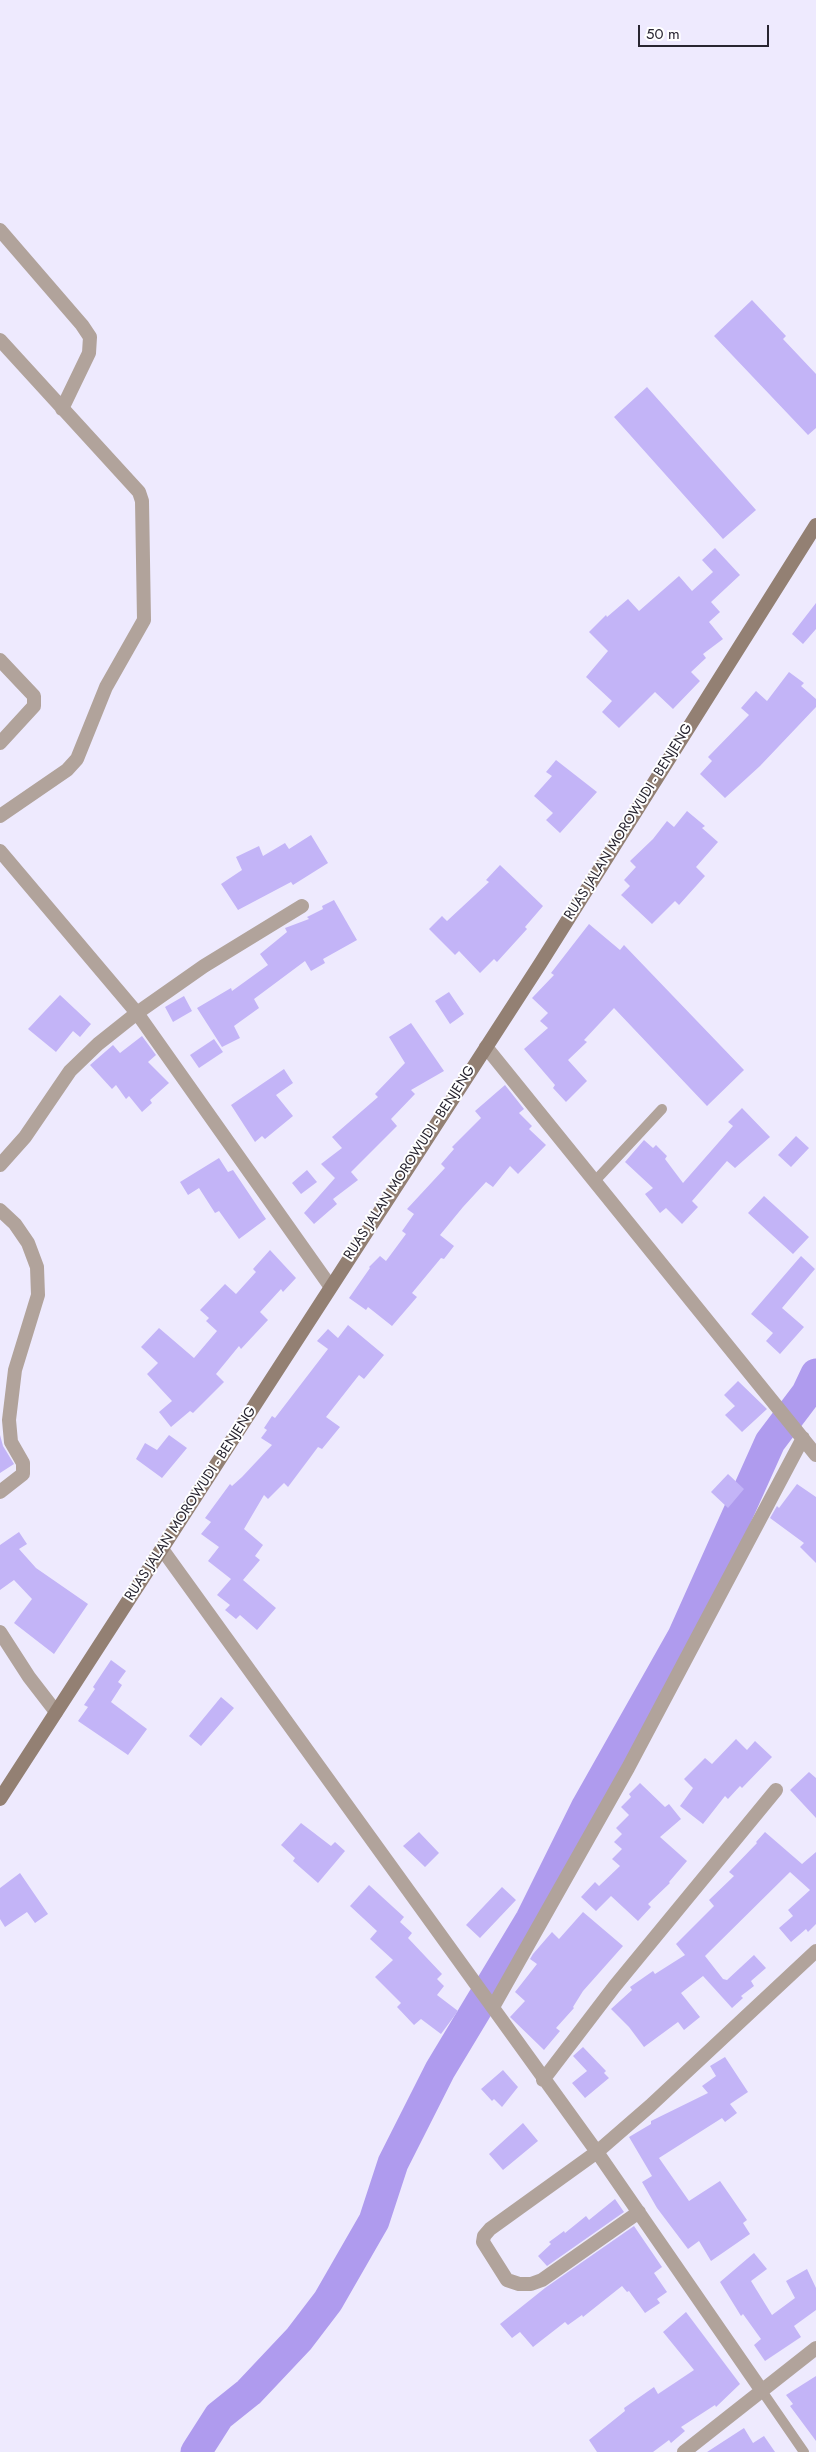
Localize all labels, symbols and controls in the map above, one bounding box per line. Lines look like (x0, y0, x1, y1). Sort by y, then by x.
scale bar (641, 15, 772, 47)
text: 50 m (646, 23, 680, 45)
street label: RUAS JALAN MOROWUDI - BENJENG (561, 721, 697, 923)
street label: RUAS JALAN MOROWUDI - BENJENG (341, 1063, 479, 1263)
street label: RUAS JALAN MOROWUDI - BENJENG (122, 1404, 260, 1604)

